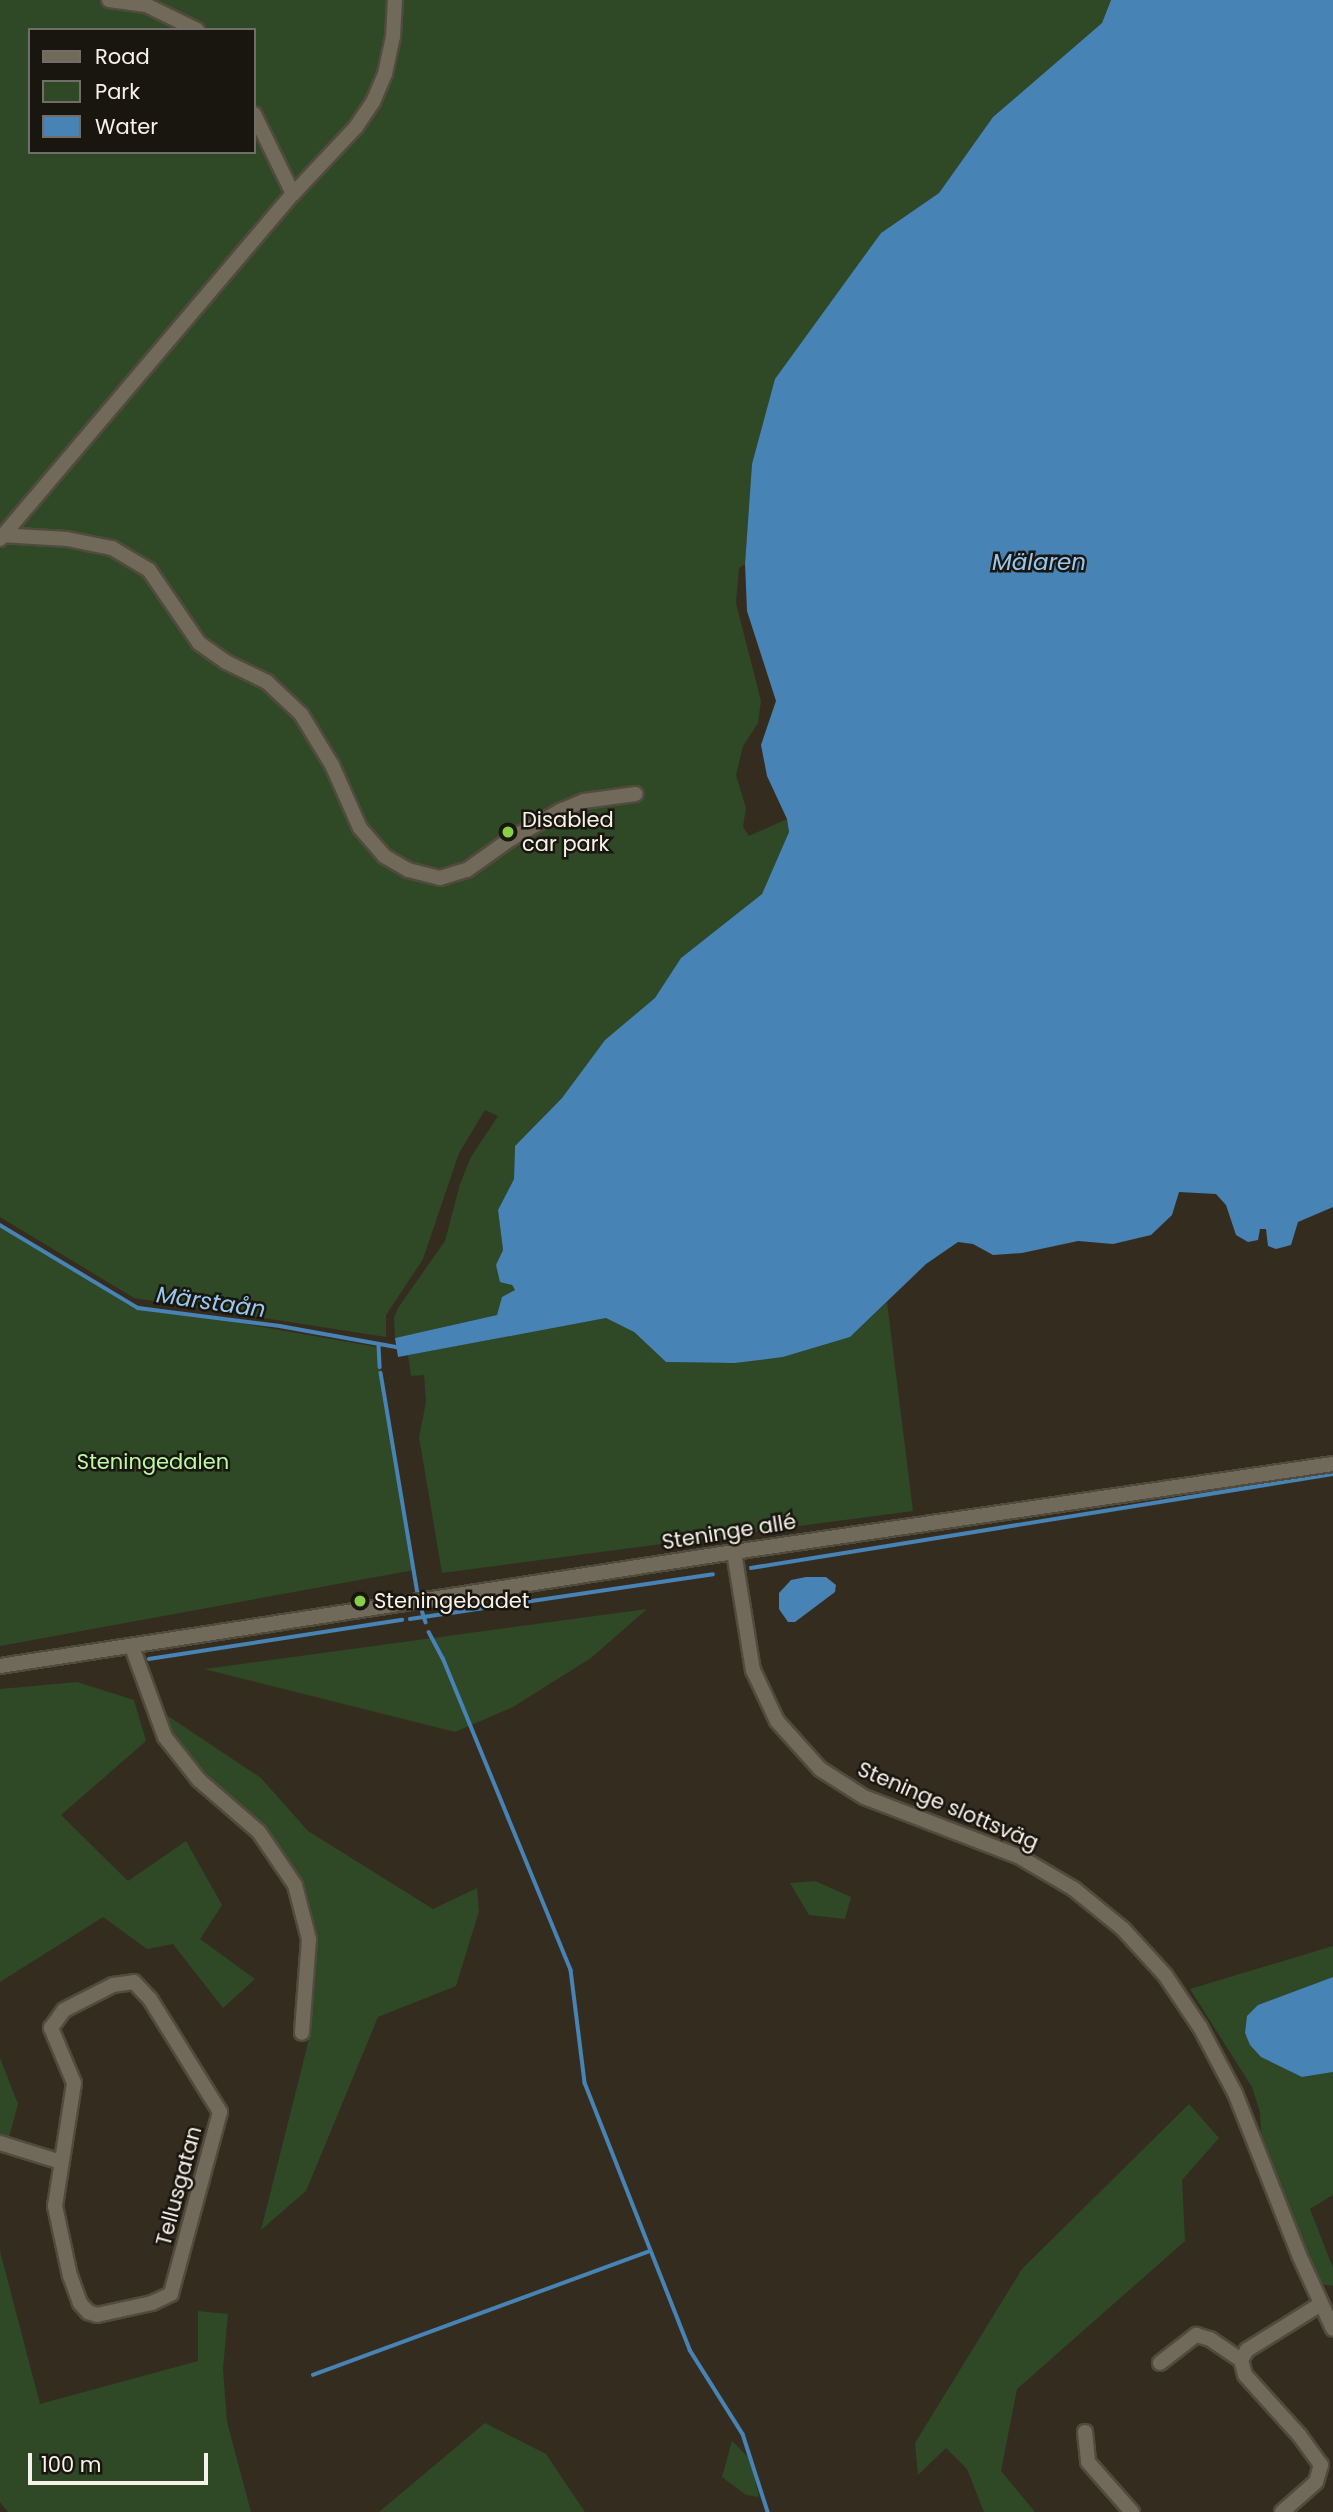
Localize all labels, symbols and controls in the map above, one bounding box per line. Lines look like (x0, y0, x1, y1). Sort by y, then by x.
legend (28, 28, 256, 154)
text: Road (95, 42, 150, 71)
text: Park (95, 77, 140, 106)
text: Water (95, 112, 158, 141)
water label: Mälaren (992, 548, 1086, 576)
place label: Disabled car park (522, 807, 614, 857)
marker: Disabled car park (500, 824, 516, 840)
water label: Märstaån (155, 1281, 267, 1323)
park label: Steningedalen (77, 1449, 229, 1475)
street label: Steninge allé (660, 1509, 798, 1555)
place label: Steningebadet (374, 1588, 530, 1614)
marker: Steningebadet (352, 1593, 368, 1609)
street label: Steninge slottsväg (854, 1757, 1042, 1855)
street label: Tellusgatan (151, 2123, 207, 2249)
scale bar (32, 2438, 212, 2482)
text: 100 m (41, 2450, 101, 2479)

